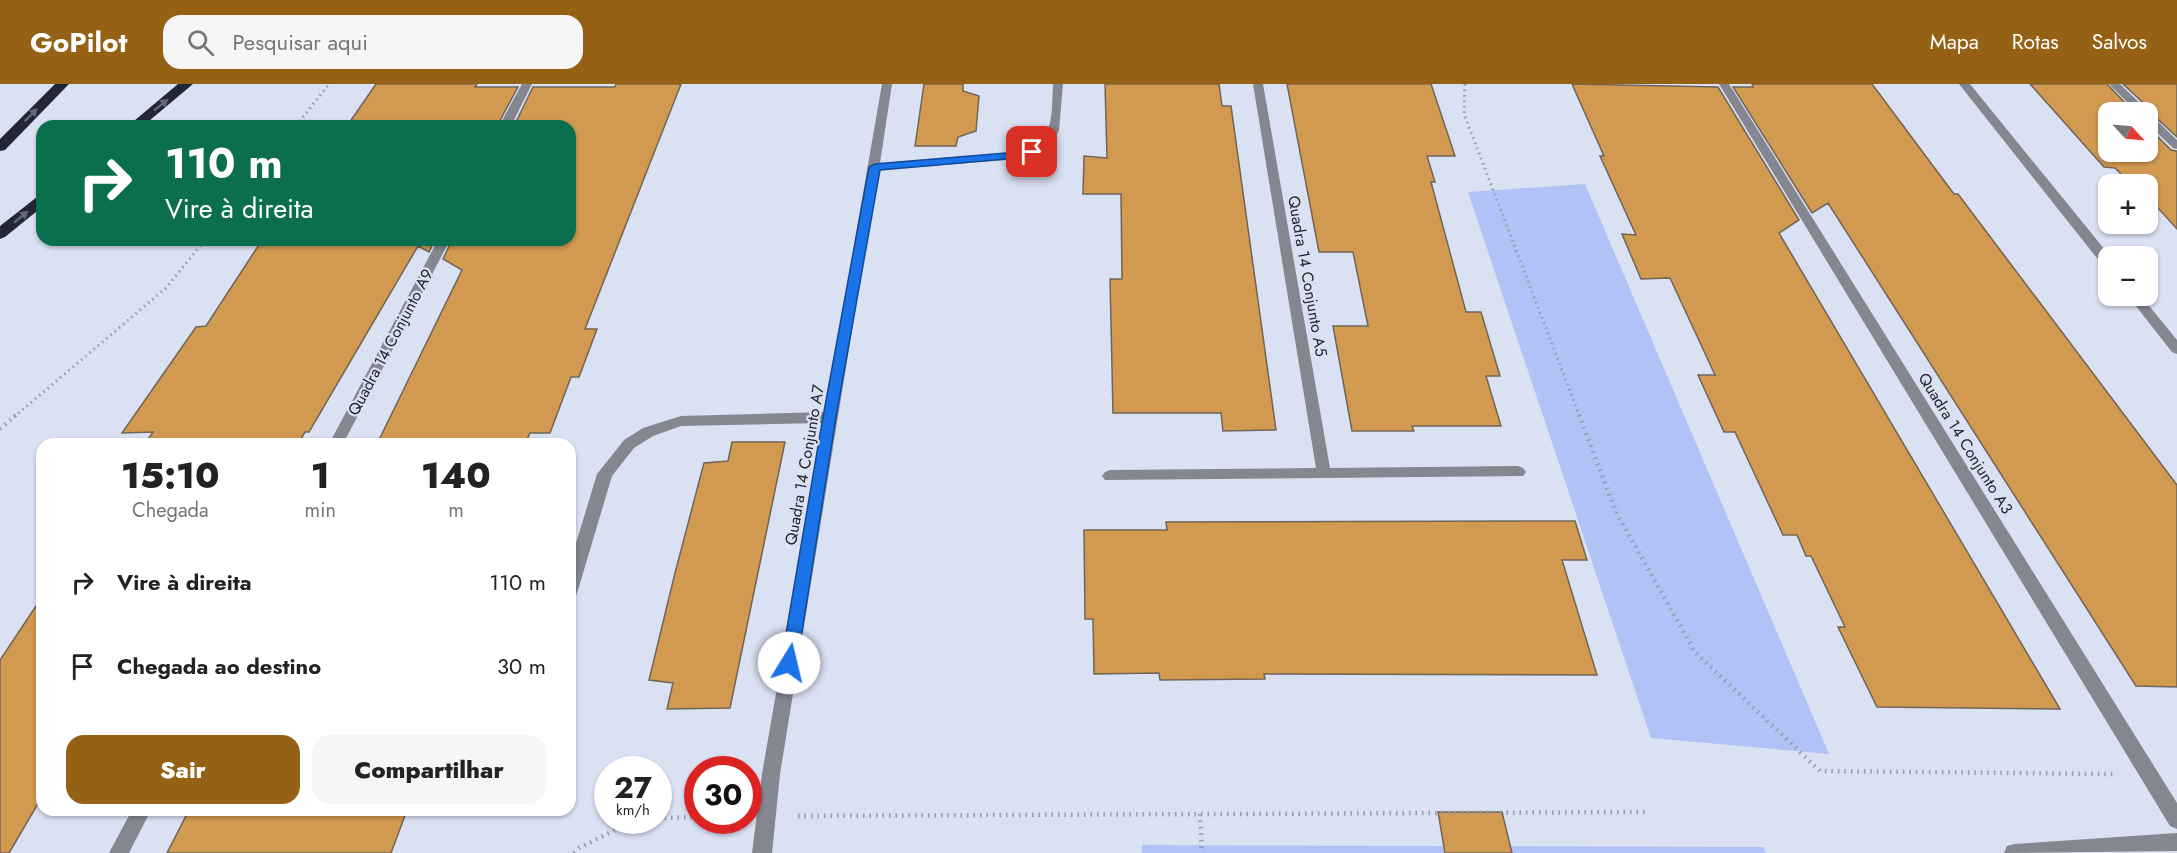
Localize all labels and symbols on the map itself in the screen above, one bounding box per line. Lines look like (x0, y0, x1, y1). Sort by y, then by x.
one-way arrow (153, 100, 168, 112)
north arrow (2098, 102, 2158, 162)
one-way arrow (24, 108, 38, 123)
pin (1006, 126, 1057, 177)
street label: Quadra 14 Conjunto A5 (1282, 194, 1333, 358)
one-way arrow (13, 210, 29, 223)
street label: Quadra 14 Conjunto A9 (342, 265, 439, 420)
street label: Quadra 14 Conjunto A3 (1913, 368, 2019, 519)
street label: Quadra 14 Conjunto A7 (779, 383, 830, 547)
position arrow (757, 631, 821, 695)
speed limit sign: 30 (684, 756, 762, 834)

